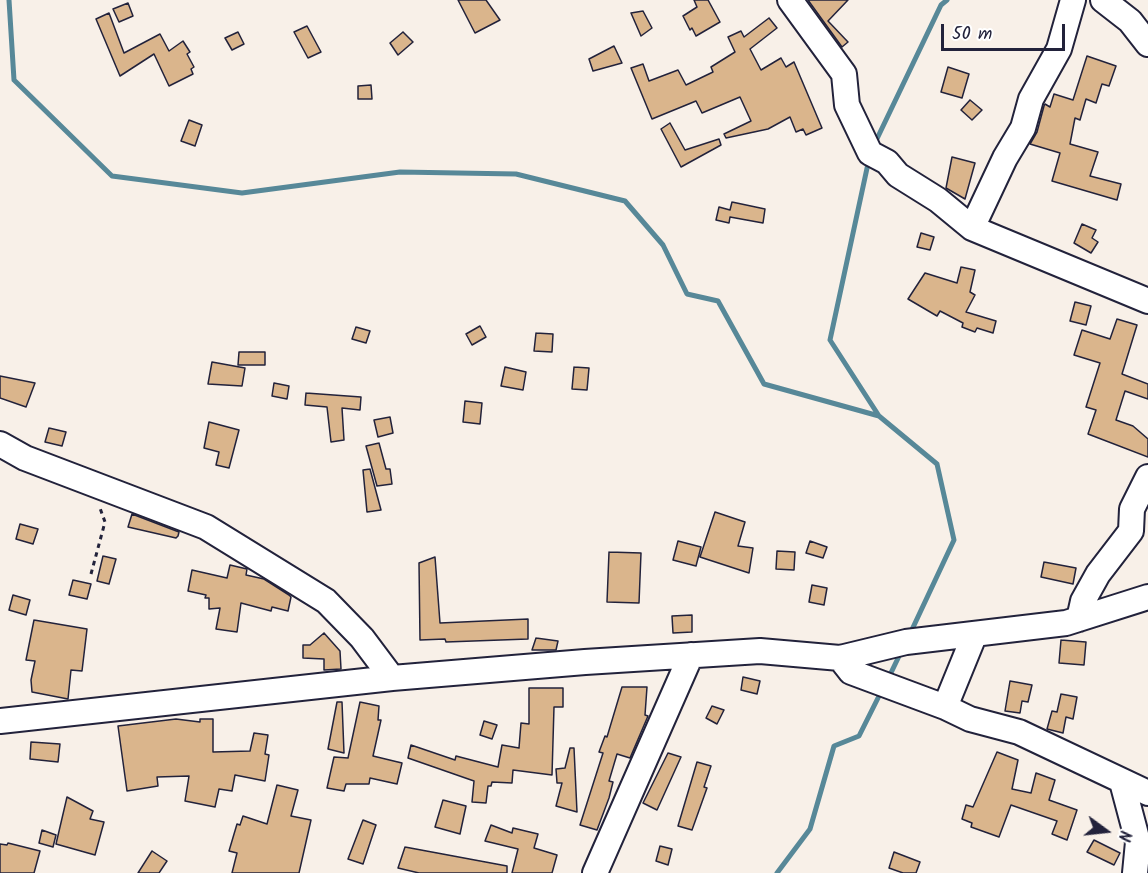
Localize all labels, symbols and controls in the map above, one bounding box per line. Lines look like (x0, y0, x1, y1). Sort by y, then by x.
scale bar (944, 12, 1068, 50)
text: 50 m (952, 20, 992, 49)
north arrow (1076, 801, 1136, 861)
text: N (1110, 828, 1137, 844)

